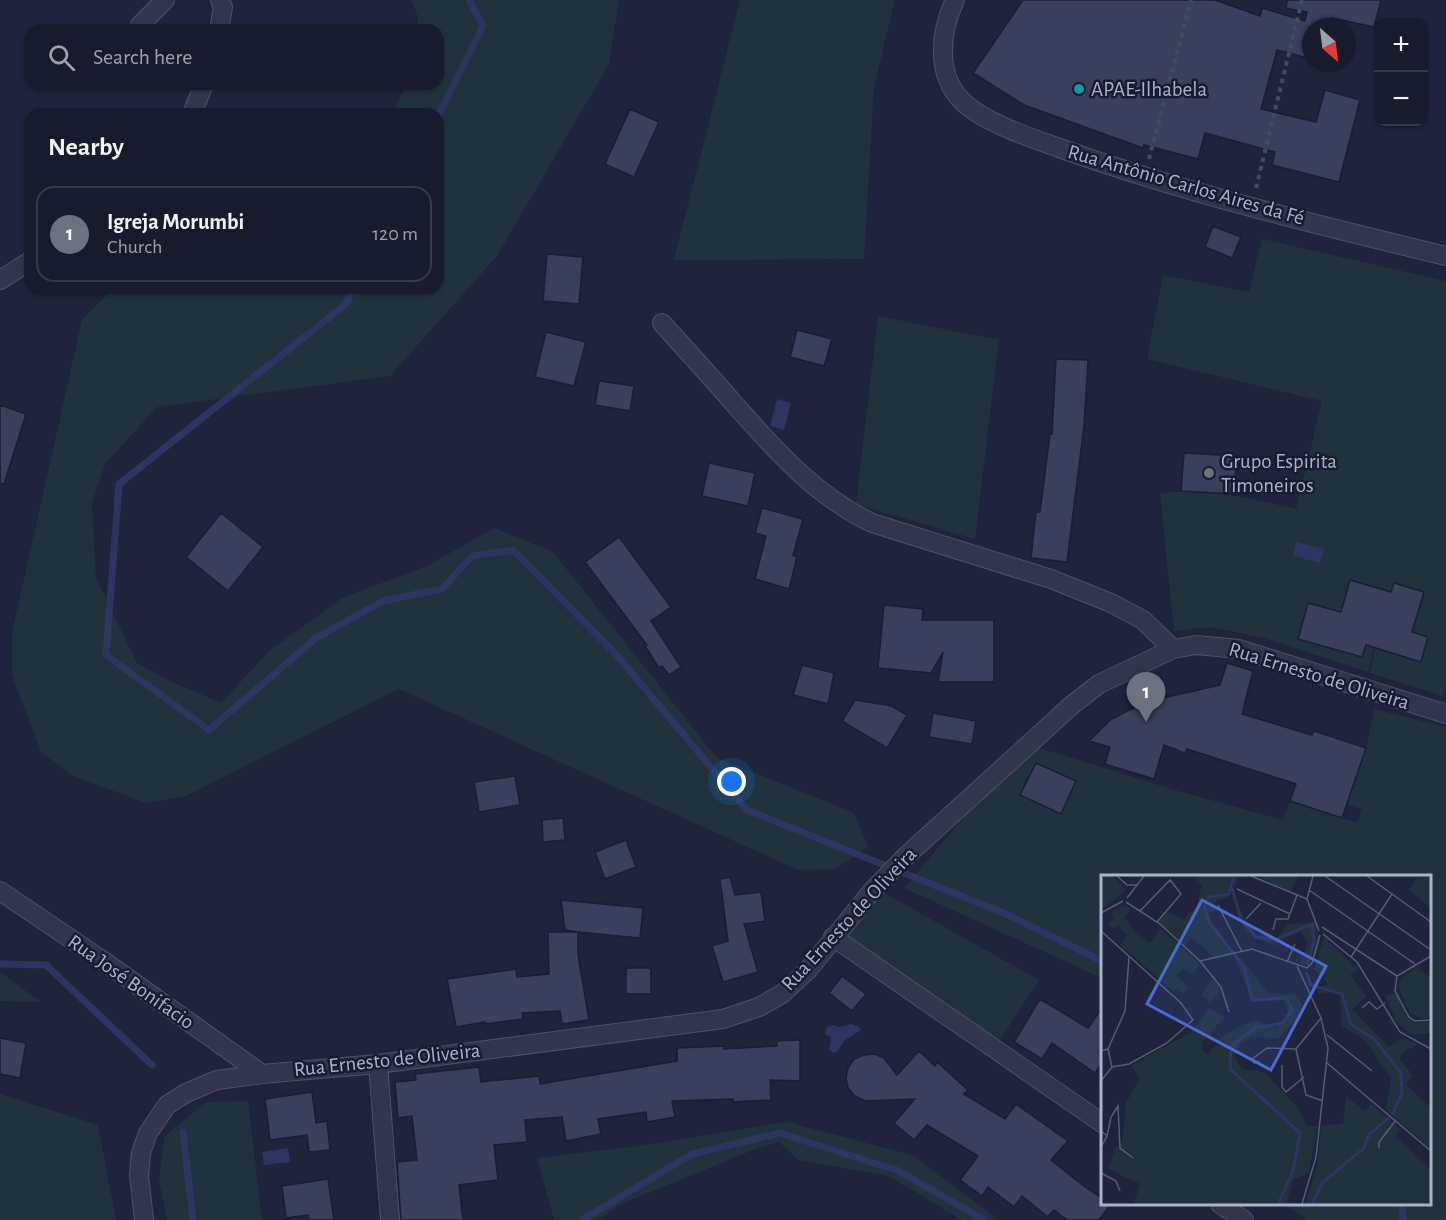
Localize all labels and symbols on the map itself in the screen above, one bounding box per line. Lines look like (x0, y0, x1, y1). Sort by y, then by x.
north arrow (1302, 18, 1356, 72)
place label: APAE-Ilhabela (1091, 79, 1207, 100)
marker: APAE-Ilhabela (1072, 82, 1086, 96)
street label: Rua Antônio Carlos Aires da Fé (1065, 141, 1307, 229)
place label: Grupo Espirita Timoneiros (1221, 451, 1337, 496)
marker: Grupo Espirita Timoneiros (1202, 466, 1216, 480)
street label: Rua Ernesto de Oliveira (1226, 639, 1412, 714)
pin: 1 (1126, 672, 1166, 722)
your location (717, 767, 746, 796)
street label: Rua Ernesto de Oliveira (777, 843, 921, 995)
inset map (1101, 875, 1431, 1205)
street label: Rua José Bonifacio (64, 931, 198, 1033)
street label: Rua Ernesto de Oliveira (293, 1040, 482, 1080)

